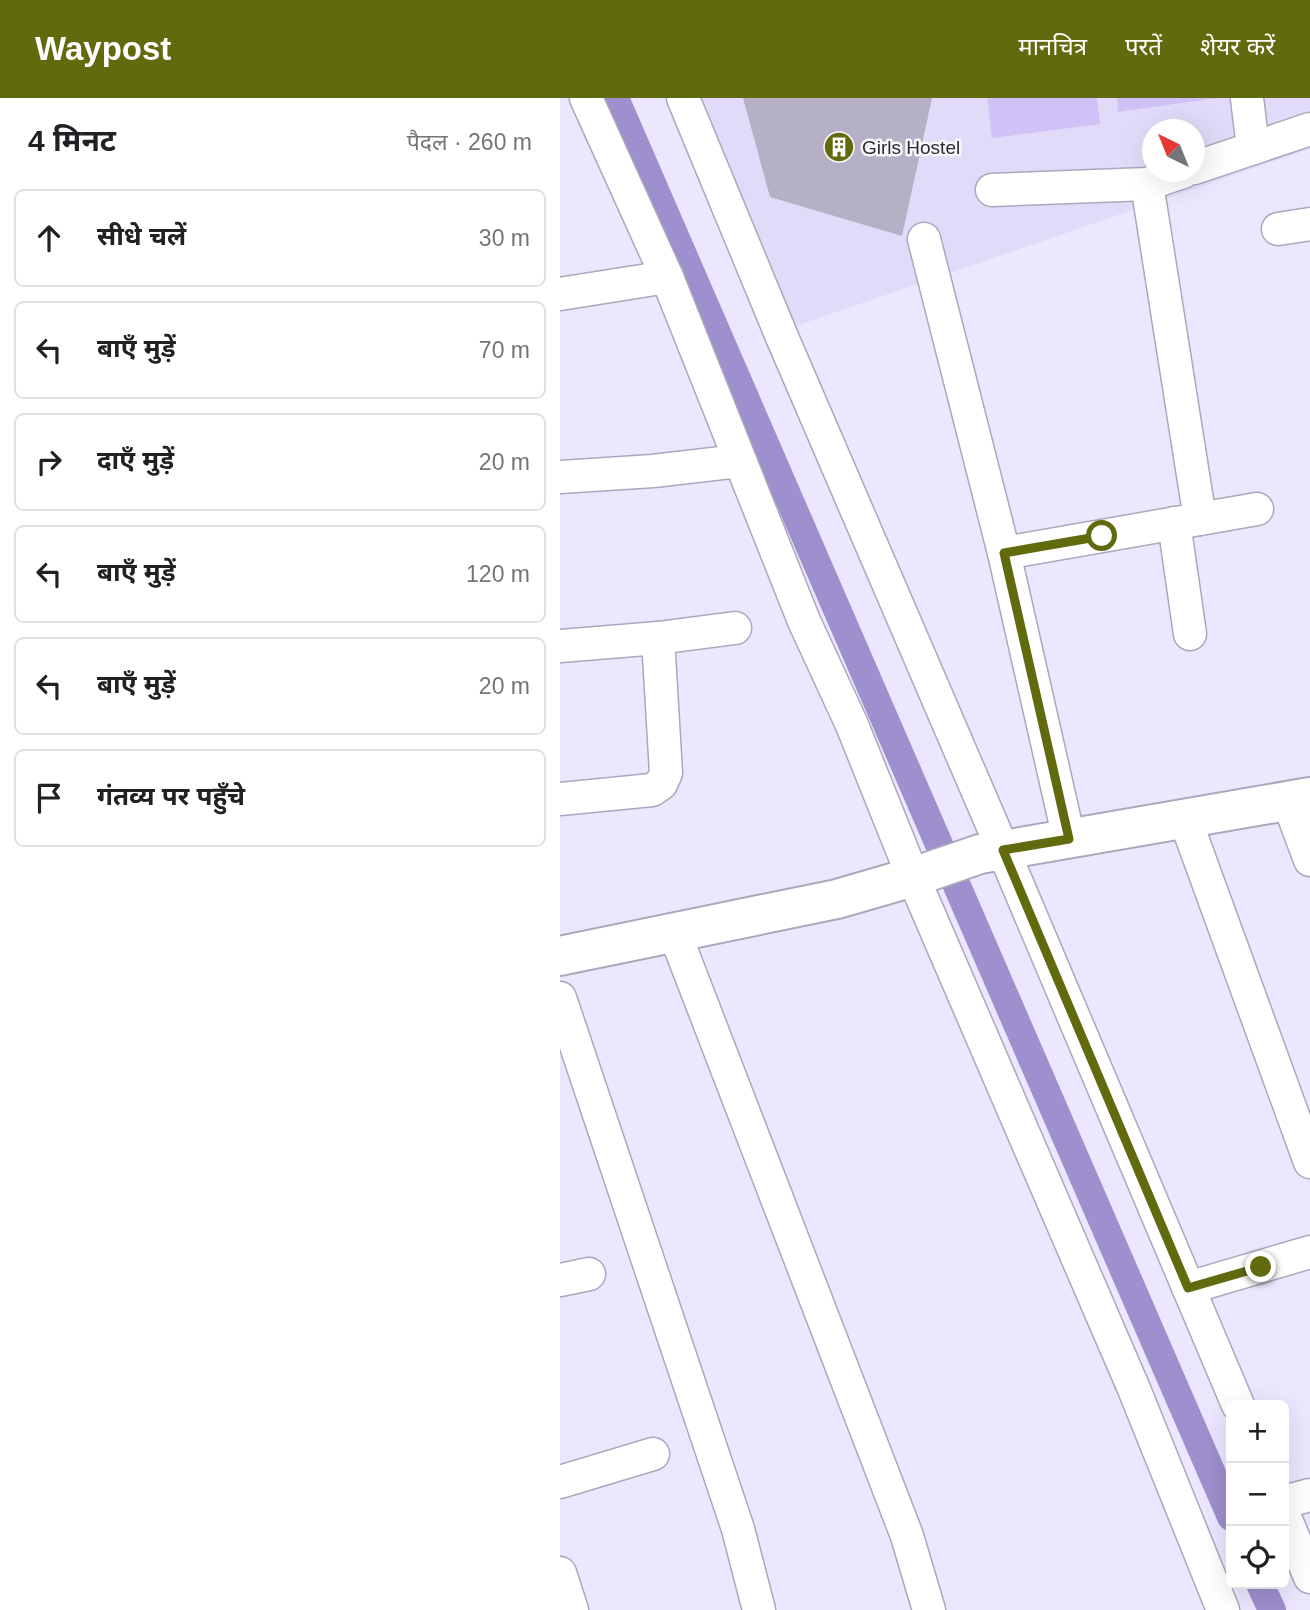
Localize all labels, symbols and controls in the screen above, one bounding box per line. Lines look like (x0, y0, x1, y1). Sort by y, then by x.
text: Waypost (35, 30, 171, 67)
text: मानचित्र (1018, 33, 1087, 60)
text: परतें (1125, 33, 1162, 60)
text: शेयर करें (1200, 33, 1275, 60)
north arrow (1142, 119, 1205, 182)
text: 4 मिनट (28, 124, 116, 157)
text: पैदल · 260 m (407, 129, 532, 155)
building icon: Girls Hostel (822, 130, 856, 164)
place label: Girls Hostel (862, 137, 960, 158)
icon: ahead (30, 219, 68, 257)
text: सीधे चलें (97, 221, 186, 251)
text: 30 m (479, 225, 530, 251)
icon: left (30, 331, 68, 369)
text: बाएँ मुड़ें (97, 333, 176, 363)
text: 70 m (479, 337, 530, 363)
icon: right (30, 443, 68, 481)
text: दाएँ मुड़ें (97, 445, 174, 475)
text: 20 m (479, 449, 530, 475)
route start (1086, 520, 1117, 551)
icon: left (30, 555, 68, 593)
text: बाएँ मुड़ें (97, 557, 176, 587)
text: 120 m (466, 561, 530, 587)
icon: left (30, 667, 68, 705)
text: बाएँ मुड़ें (97, 669, 176, 699)
text: 20 m (479, 673, 530, 699)
icon: arrive (30, 779, 68, 817)
text: गंतव्य पर पहुँचे (97, 781, 245, 811)
route end (1245, 1251, 1276, 1282)
map controls (1226, 1400, 1289, 1589)
button: + (1226, 1400, 1289, 1463)
button: − (1226, 1463, 1289, 1526)
button: locate (1226, 1526, 1289, 1589)

